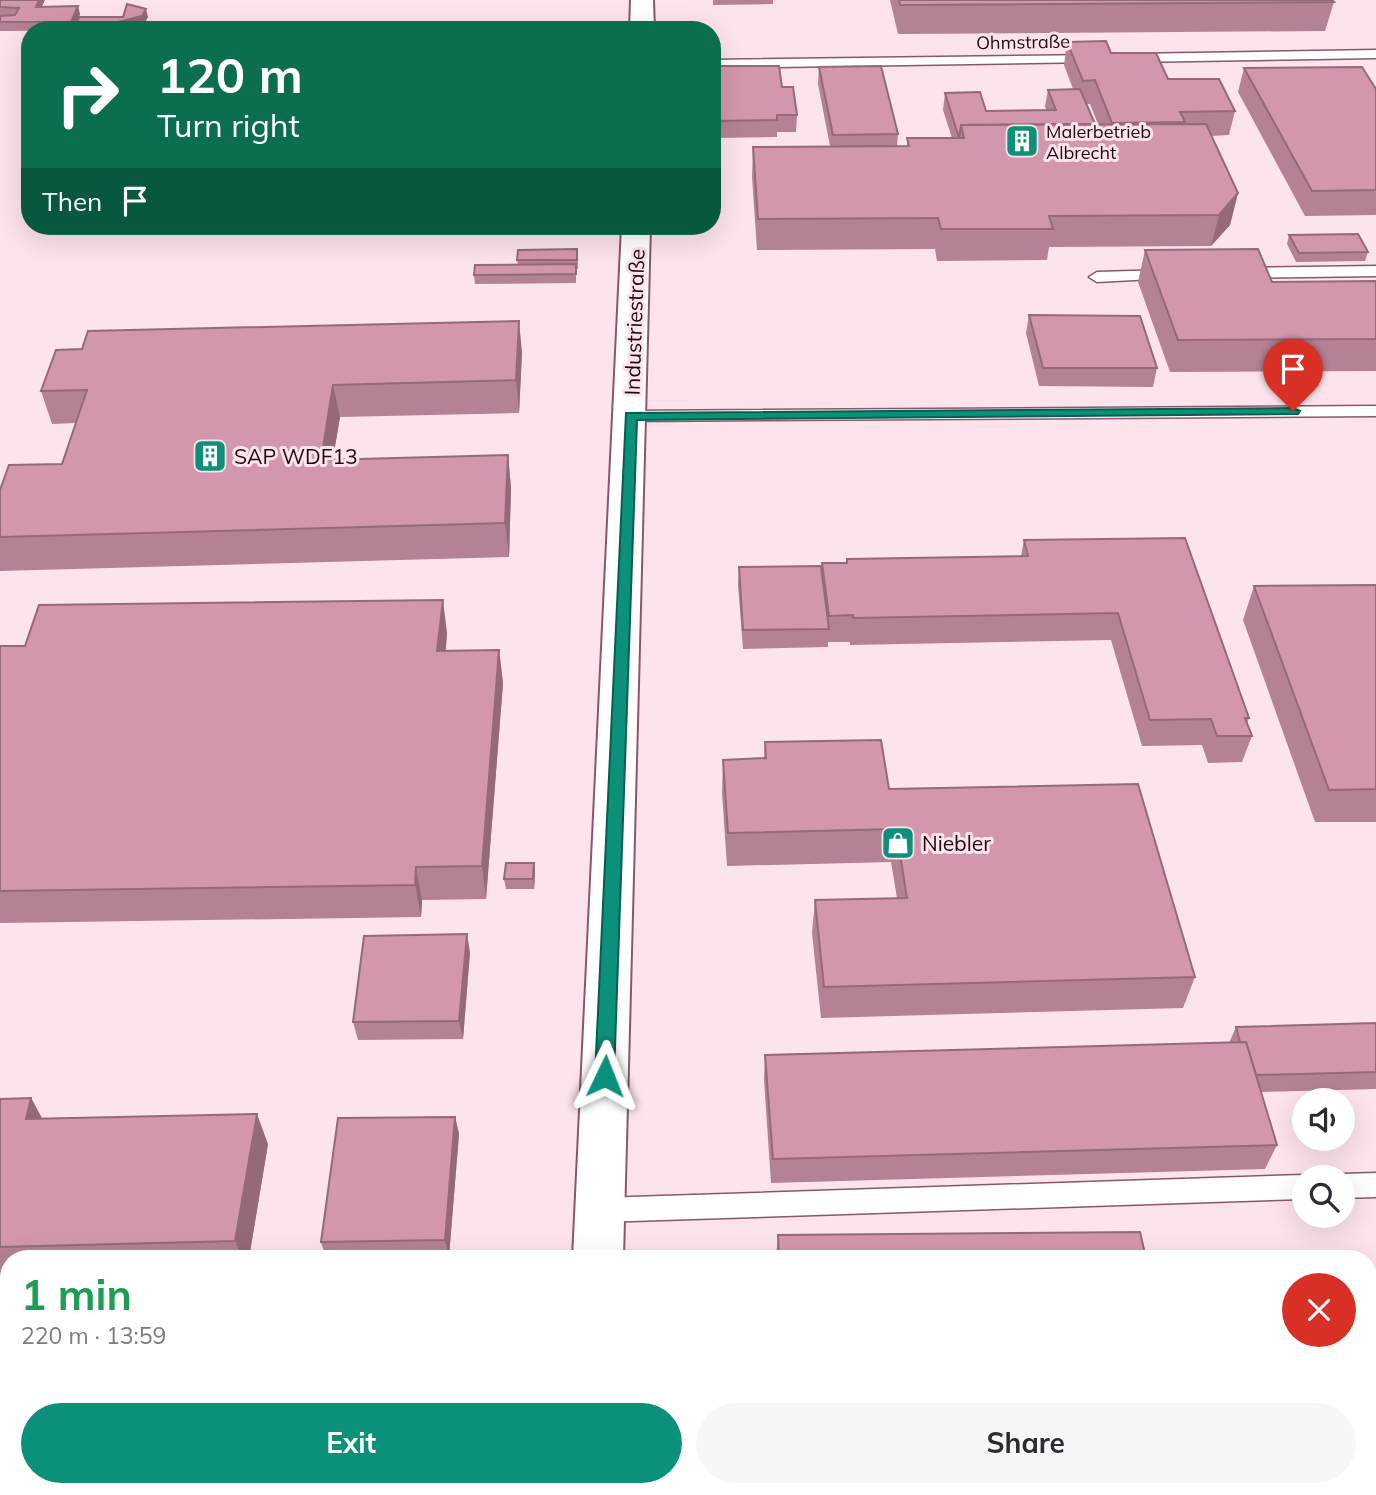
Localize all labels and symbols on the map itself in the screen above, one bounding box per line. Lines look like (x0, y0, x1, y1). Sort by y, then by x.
street label: Ohmstraße (976, 30, 1070, 54)
place label: Malerbetrieb Albrecht (1046, 120, 1151, 164)
building icon: Malerbetrieb Albrecht (1003, 122, 1041, 160)
street label: Industriestraße (618, 248, 650, 396)
pin (1263, 339, 1323, 411)
building icon: SAP WDF13 (191, 437, 229, 475)
place label: SAP WDF13 (234, 443, 358, 469)
shop icon: Niebler (879, 824, 917, 862)
place label: Niebler (922, 830, 991, 856)
position arrow (568, 1039, 642, 1113)

